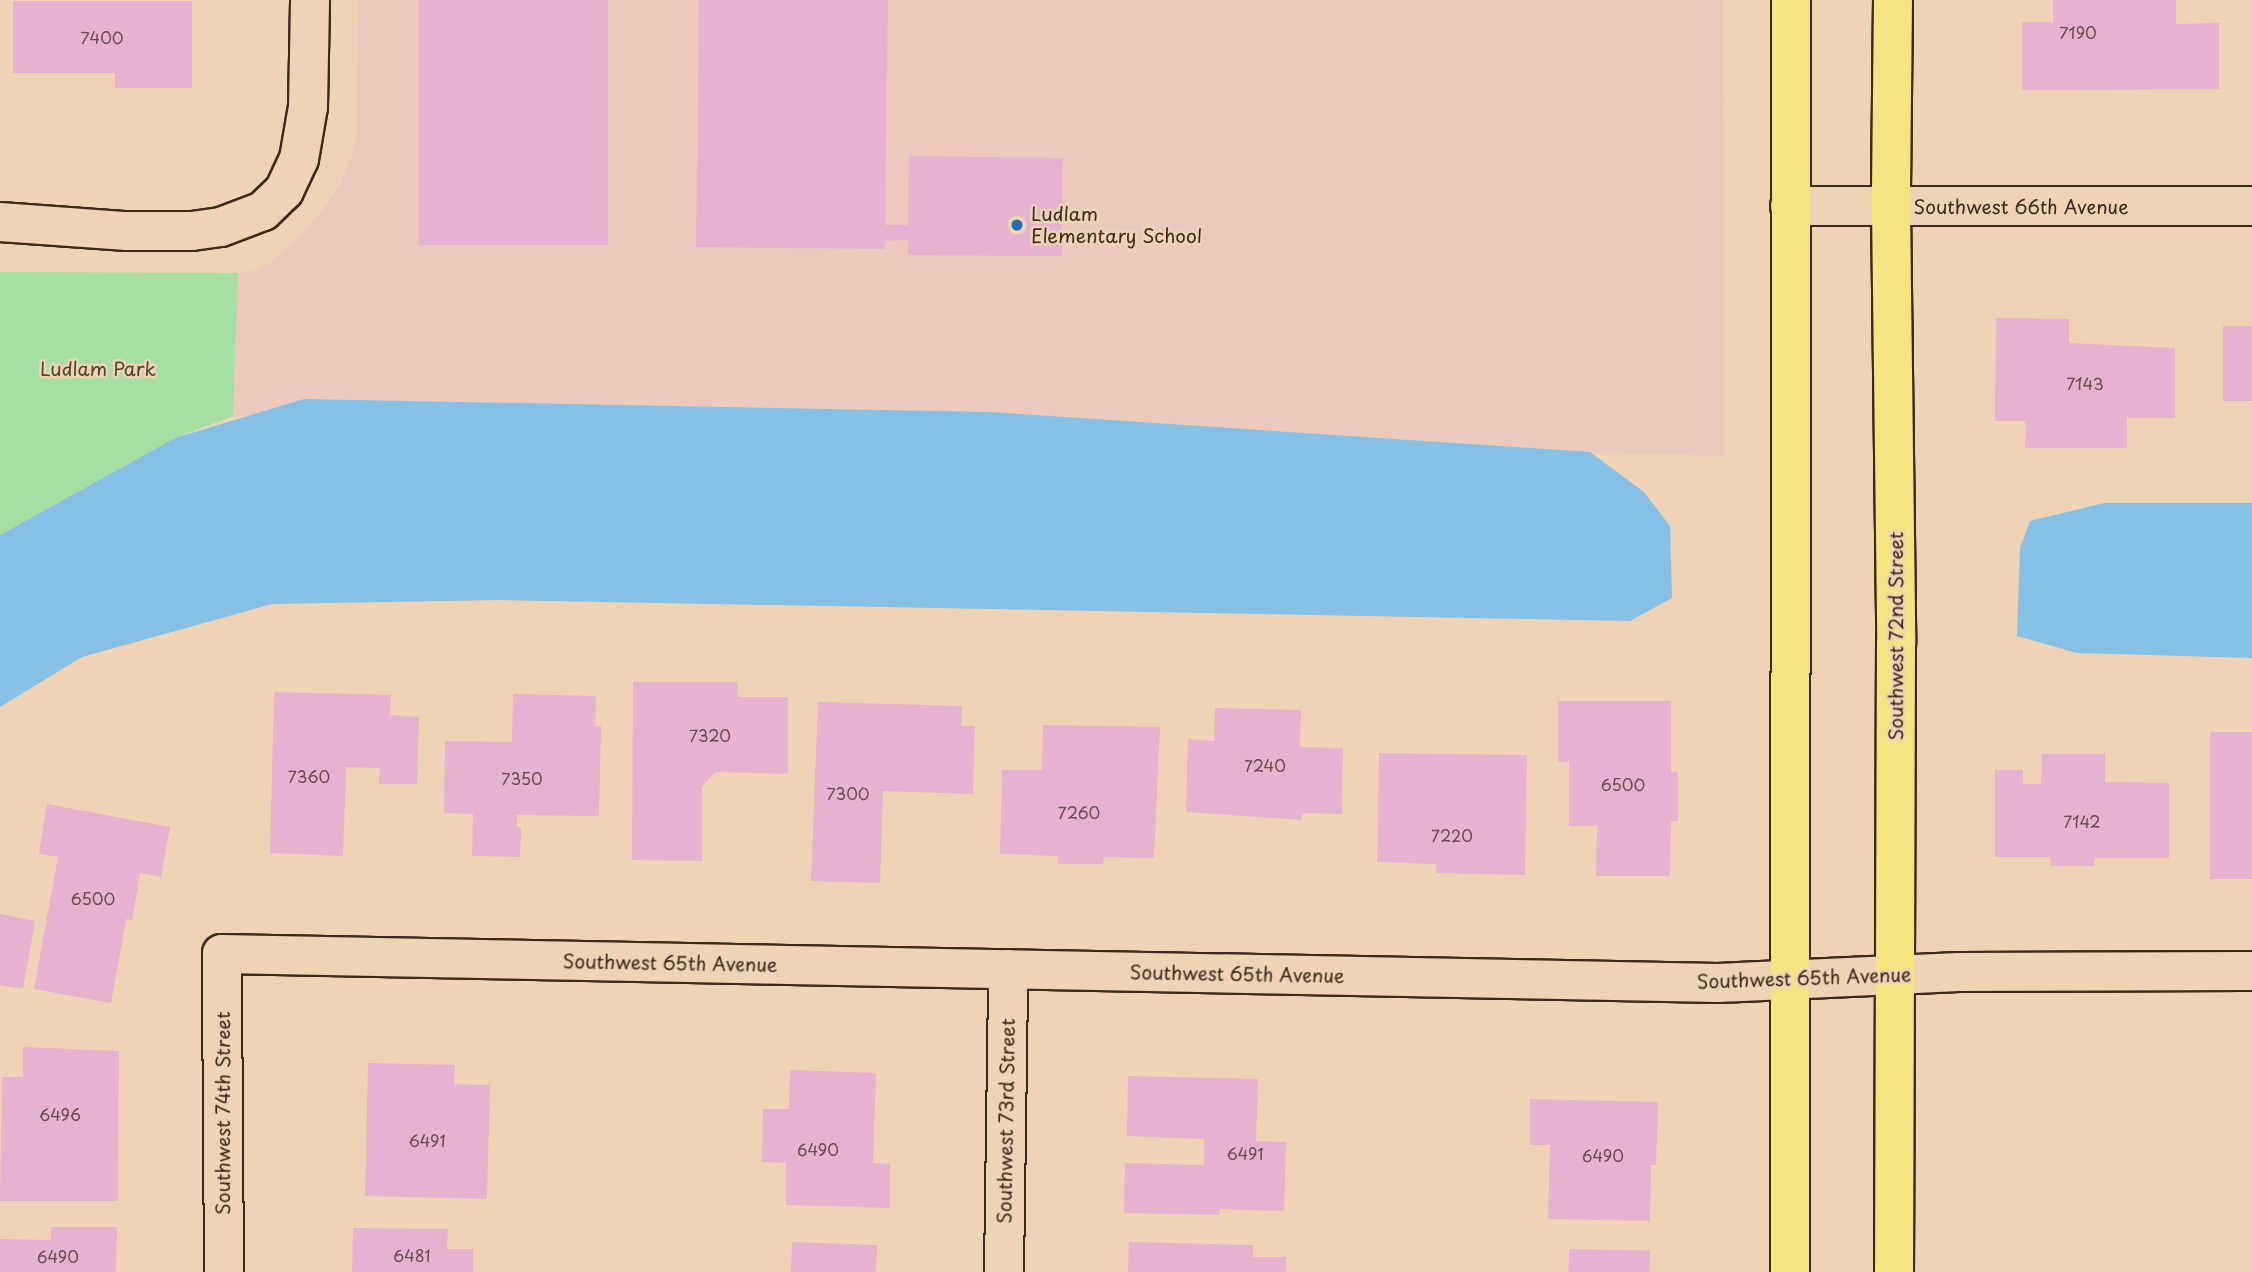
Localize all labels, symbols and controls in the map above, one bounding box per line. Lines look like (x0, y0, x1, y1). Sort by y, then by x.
house number: 7190 (2059, 22, 2097, 42)
house number: 7400 (80, 27, 124, 47)
street label: Southwest 66th Avenue (1912, 196, 2130, 218)
place label: Ludlam Elementary School (1031, 203, 1202, 247)
marker: Ludlam Elementary School (1009, 217, 1025, 233)
park label: Ludlam Park (40, 358, 156, 380)
house number: 7143 (2066, 373, 2104, 393)
street label: Southwest 72nd Street (1885, 531, 1907, 741)
house number: 7320 (689, 725, 731, 745)
house number: 7240 (1244, 755, 1286, 775)
house number: 7360 (288, 766, 330, 786)
house number: 7350 (501, 768, 543, 788)
house number: 6500 (1601, 774, 1645, 794)
house number: 7300 (826, 783, 870, 803)
house number: 7260 (1058, 802, 1100, 822)
house number: 7142 (2063, 811, 2101, 831)
house number: 7220 (1431, 825, 1473, 845)
house number: 6500 (71, 888, 115, 908)
street label: Southwest 65th Avenue (562, 950, 778, 976)
street label: Southwest 65th Avenue (1129, 961, 1345, 987)
street label: Southwest 65th Avenue (1696, 963, 1912, 993)
street label: Southwest 74th Street (212, 1010, 234, 1216)
street label: Southwest 73rd Street (993, 1018, 1019, 1224)
house number: 6496 (39, 1104, 81, 1124)
house number: 6491 (409, 1130, 445, 1150)
house number: 6490 (797, 1139, 839, 1159)
house number: 6491 (1227, 1143, 1263, 1163)
house number: 6490 (1582, 1145, 1624, 1165)
house number: 6481 (393, 1245, 431, 1265)
house number: 6490 (37, 1246, 79, 1266)

